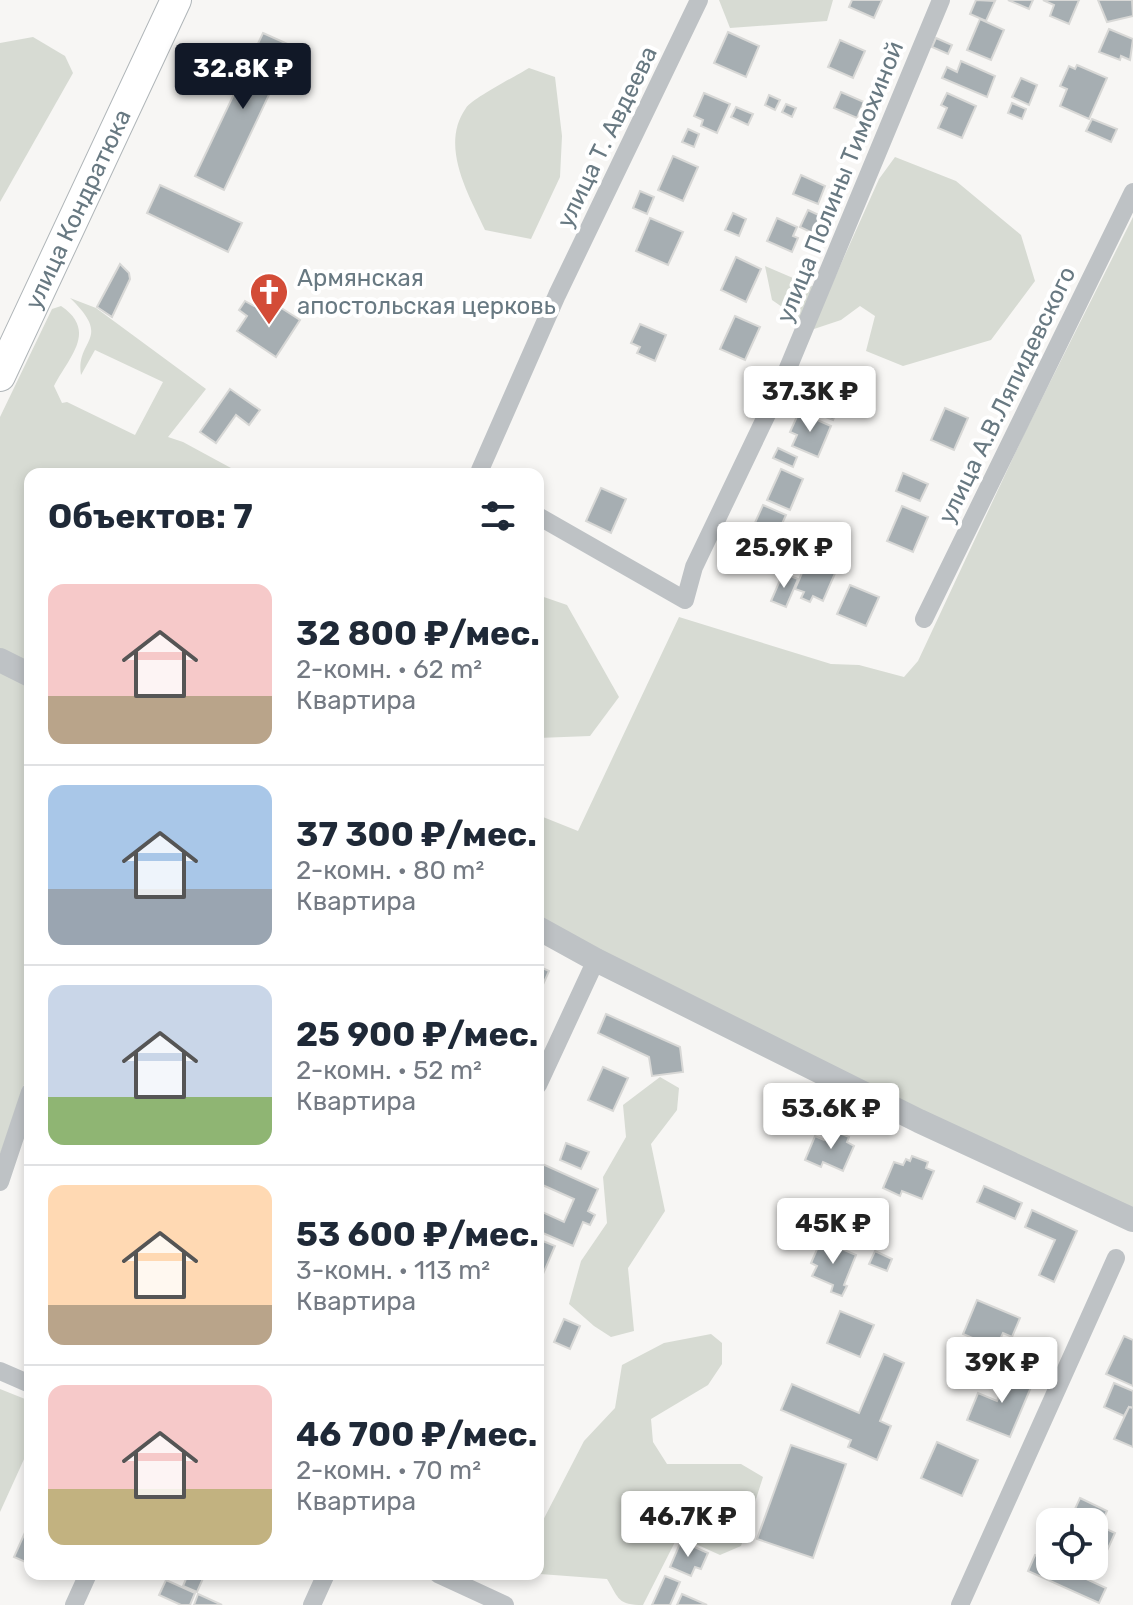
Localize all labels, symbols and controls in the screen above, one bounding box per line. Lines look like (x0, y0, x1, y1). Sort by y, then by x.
street label: улица Полины Тимохиной (771, 37, 909, 327)
street label: улица Т. Авдеева (551, 42, 663, 232)
pin: 32.8K ₽ (169, 43, 317, 111)
text: 32.8K ₽ (193, 53, 293, 84)
street label: улица Кондратюка (19, 105, 137, 314)
street label: улица А.В.Ляпидевского (933, 262, 1081, 528)
place label: Армянская апостольская церковь (297, 264, 556, 320)
church icon: Армянская апостольская церковь (248, 271, 290, 326)
pin: 37.3K ₽ (736, 366, 884, 434)
text: 37.3K ₽ (762, 376, 858, 407)
icon: filters (476, 494, 520, 538)
text: Объектов: 7 (48, 496, 253, 537)
pin: 25.9K ₽ (710, 522, 858, 590)
text: 25.9K ₽ (735, 532, 833, 563)
text: 32 800 ₽/мес. (296, 613, 540, 654)
icon: home (112, 616, 208, 712)
text: 2-комн. · 62 m² (296, 654, 482, 685)
text: Квартира (296, 685, 416, 716)
text: 37 300 ₽/мес. (296, 814, 537, 855)
icon: home (112, 817, 208, 913)
text: 2-комн. · 80 m² (296, 855, 484, 886)
text: Квартира (296, 886, 416, 917)
text: 25 900 ₽/мес. (296, 1014, 538, 1055)
icon: home (112, 1017, 208, 1113)
text: 2-комн. · 52 m² (296, 1055, 482, 1086)
pin: 53.6K ₽ (757, 1083, 905, 1151)
text: Квартира (296, 1086, 416, 1117)
text: 53.6K ₽ (781, 1093, 881, 1124)
pin: 45K ₽ (777, 1198, 889, 1266)
text: 45K ₽ (795, 1208, 871, 1239)
text: 53 600 ₽/мес. (296, 1214, 539, 1255)
icon: home (112, 1217, 208, 1313)
text: 3-комн. · 113 m² (296, 1255, 490, 1286)
text: Квартира (296, 1286, 416, 1317)
pin: 39K ₽ (946, 1337, 1058, 1405)
text: 39K ₽ (964, 1347, 1040, 1378)
text: 46 700 ₽/мес. (296, 1414, 537, 1455)
icon: home (112, 1417, 208, 1513)
text: 2-комн. · 70 m² (296, 1455, 481, 1486)
text: Квартира (296, 1486, 416, 1517)
pin: 46.7K ₽ (614, 1491, 762, 1559)
text: 46.7K ₽ (639, 1501, 737, 1532)
map controls (1036, 1508, 1108, 1580)
button: locate (1036, 1508, 1108, 1580)

